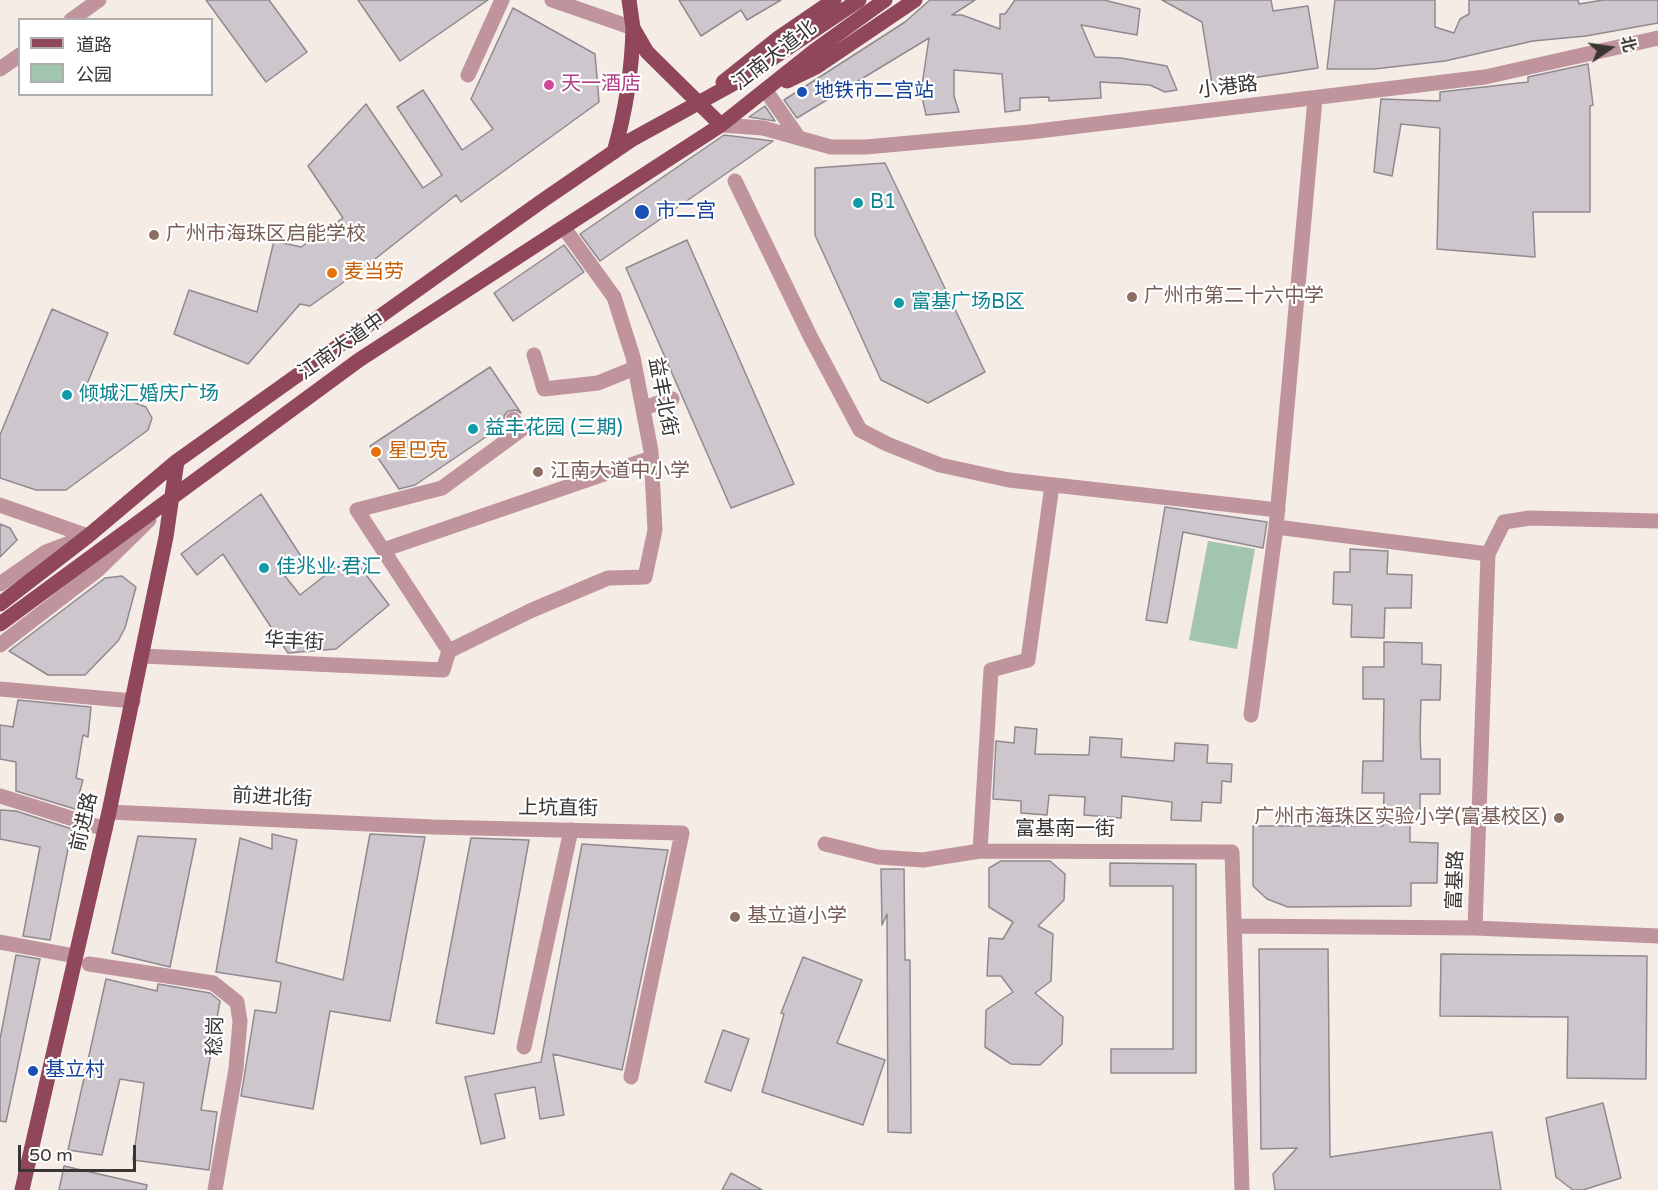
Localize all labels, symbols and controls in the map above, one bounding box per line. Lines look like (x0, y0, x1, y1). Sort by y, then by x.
street label: 江南大道北 (728, 16, 822, 96)
legend (18, 18, 213, 96)
north arrow (1580, 18, 1640, 78)
text: 道路 (76, 34, 112, 56)
text: 北 (1616, 34, 1639, 54)
text: 公园 (76, 64, 112, 86)
street label: 小港路 (1197, 72, 1259, 104)
place label: 天一酒店 (561, 73, 641, 97)
marker: 天一酒店 (542, 78, 556, 92)
place label: 地铁市二宫站 (814, 80, 934, 104)
marker: 地铁市二宫站 (795, 85, 809, 99)
place label: B1 (870, 191, 896, 215)
marker: B1 (851, 196, 865, 210)
place label: 市二宫 (656, 200, 716, 224)
marker: 市二宫 (633, 203, 651, 221)
place label: 广州市海珠区启能学校 (166, 223, 366, 247)
marker: 广州市海珠区启能学校 (147, 228, 161, 242)
place label: 麦当劳 (344, 261, 404, 285)
marker: 麦当劳 (325, 266, 339, 280)
place label: 广州市第二十六中学 (1144, 285, 1324, 309)
marker: 广州市第二十六中学 (1125, 290, 1139, 304)
place label: 富基广场B区 (911, 291, 1025, 315)
marker: 富基广场B区 (892, 296, 906, 310)
street label: 江南大道中 (294, 308, 390, 386)
street label: 益丰北街 (643, 355, 681, 439)
place label: 倾城汇婚庆广场 (79, 383, 219, 407)
marker: 倾城汇婚庆广场 (60, 388, 74, 402)
place label: 益丰花园 (三期) (485, 417, 623, 441)
marker: 益丰花园 (三期) (466, 422, 480, 436)
place label: 星巴克 (388, 440, 448, 464)
marker: 星巴克 (369, 445, 383, 459)
place label: 江南大道中小学 (550, 460, 690, 484)
marker: 江南大道中小学 (531, 465, 545, 479)
place label: 佳兆业·君汇 (276, 556, 381, 580)
marker: 佳兆业·君汇 (257, 561, 271, 575)
street label: 华丰街 (263, 628, 325, 656)
street label: 前进北街 (231, 784, 313, 812)
street label: 前进路 (67, 790, 103, 854)
street label: 上坑直街 (518, 796, 598, 822)
place label: 广州市海珠区实验小学(富基校区) (1255, 806, 1547, 830)
marker: 广州市海珠区实验小学(富基校区) (1552, 811, 1566, 825)
street label: 富基南一街 (1015, 818, 1115, 842)
street label: 富基路 (1443, 850, 1469, 910)
place label: 基立道小学 (747, 905, 847, 929)
marker: 基立道小学 (728, 910, 742, 924)
street label: 稔岗 (203, 1016, 229, 1056)
place label: 基立村 (45, 1059, 105, 1083)
marker: 基立村 (26, 1064, 40, 1078)
scale bar (21, 1133, 140, 1171)
text: 50 m (29, 1144, 73, 1166)

